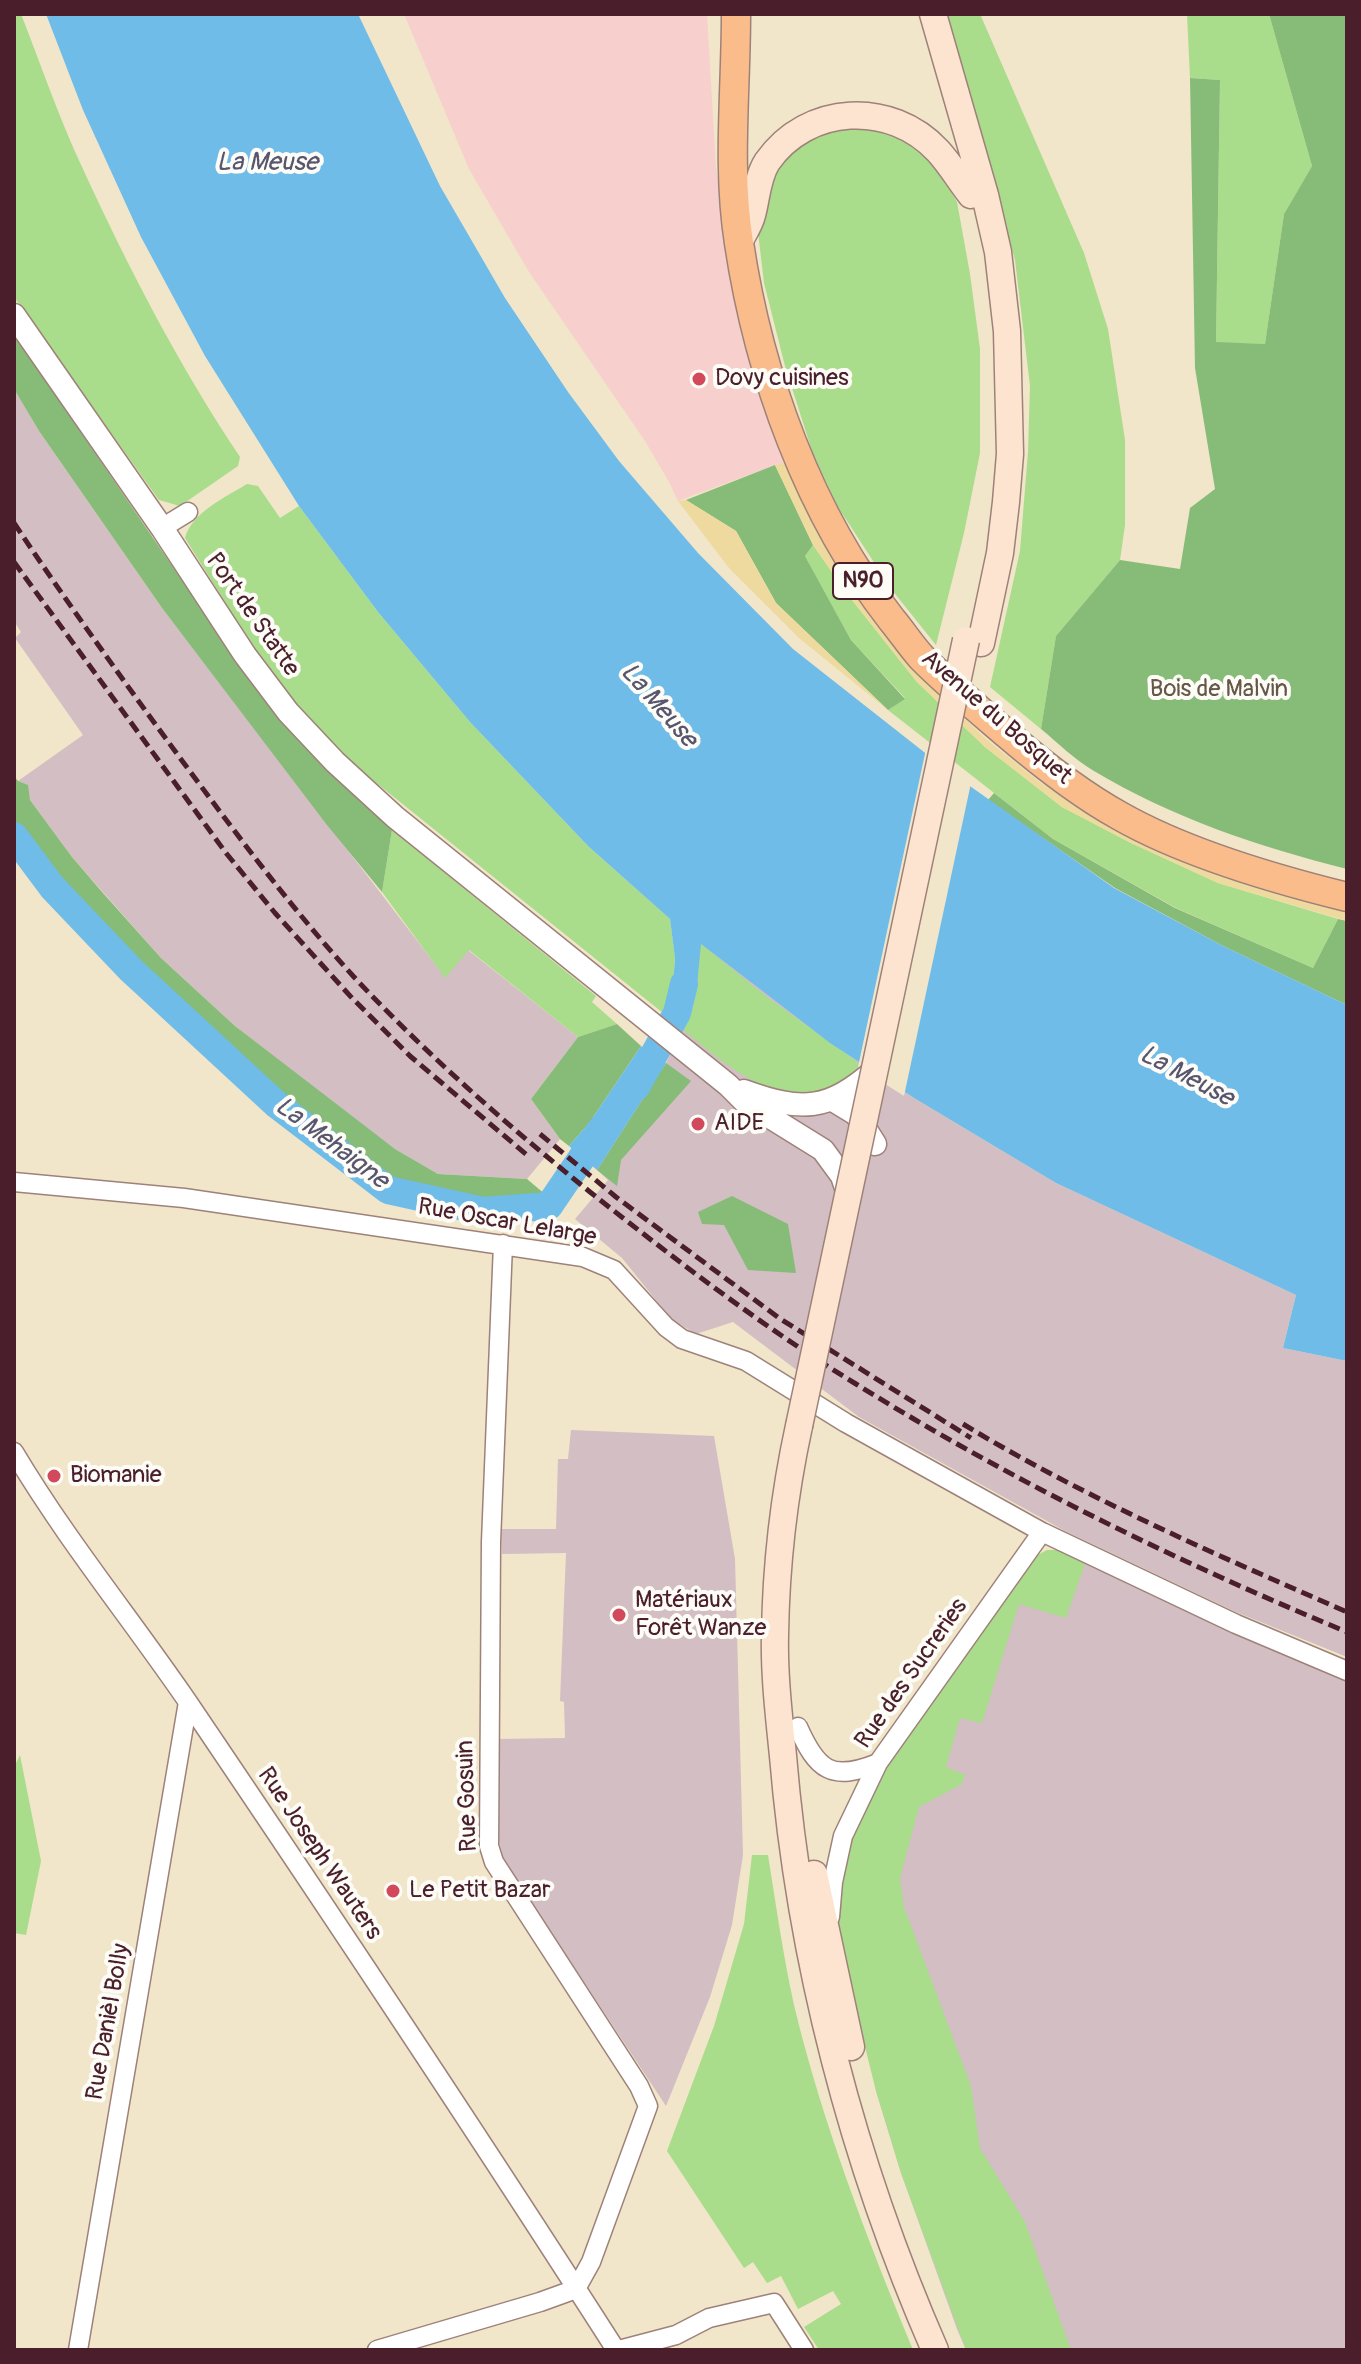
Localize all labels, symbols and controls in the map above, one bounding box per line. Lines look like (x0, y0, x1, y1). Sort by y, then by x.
water label: La Meuse (216, 147, 318, 179)
place label: Dovy cuisines (715, 365, 849, 393)
marker: Dovy cuisines (690, 370, 708, 388)
street label: Port de Statte (199, 548, 305, 682)
road number: N90 (833, 563, 893, 599)
street label: Avenue du Bosquet (915, 645, 1077, 791)
water label: La Meuse (613, 657, 703, 755)
park label: Bois de Malvin (1150, 676, 1288, 704)
water label: La Meuse (1134, 1039, 1238, 1115)
water label: La Mehaigne (268, 1091, 394, 1197)
place label: AIDE (714, 1110, 764, 1138)
marker: AIDE (689, 1115, 707, 1133)
street label: Rue Oscar Lelarge (415, 1193, 599, 1253)
place label: Biomanie (70, 1462, 161, 1490)
marker: Biomanie (45, 1467, 63, 1485)
place label: Matériaux Forêt Wanze (635, 1587, 766, 1643)
street label: Rue des Sucreries (850, 1594, 974, 1754)
marker: Matériaux Forêt Wanze (610, 1606, 628, 1624)
street label: Rue Gosuin (452, 1740, 484, 1852)
street label: Rue Joseph Wauters (251, 1762, 387, 1946)
place label: Le Petit Bazar (409, 1877, 550, 1905)
marker: Le Petit Bazar (384, 1882, 402, 1900)
street label: Rue Danièl Bolly (81, 1942, 137, 2102)

